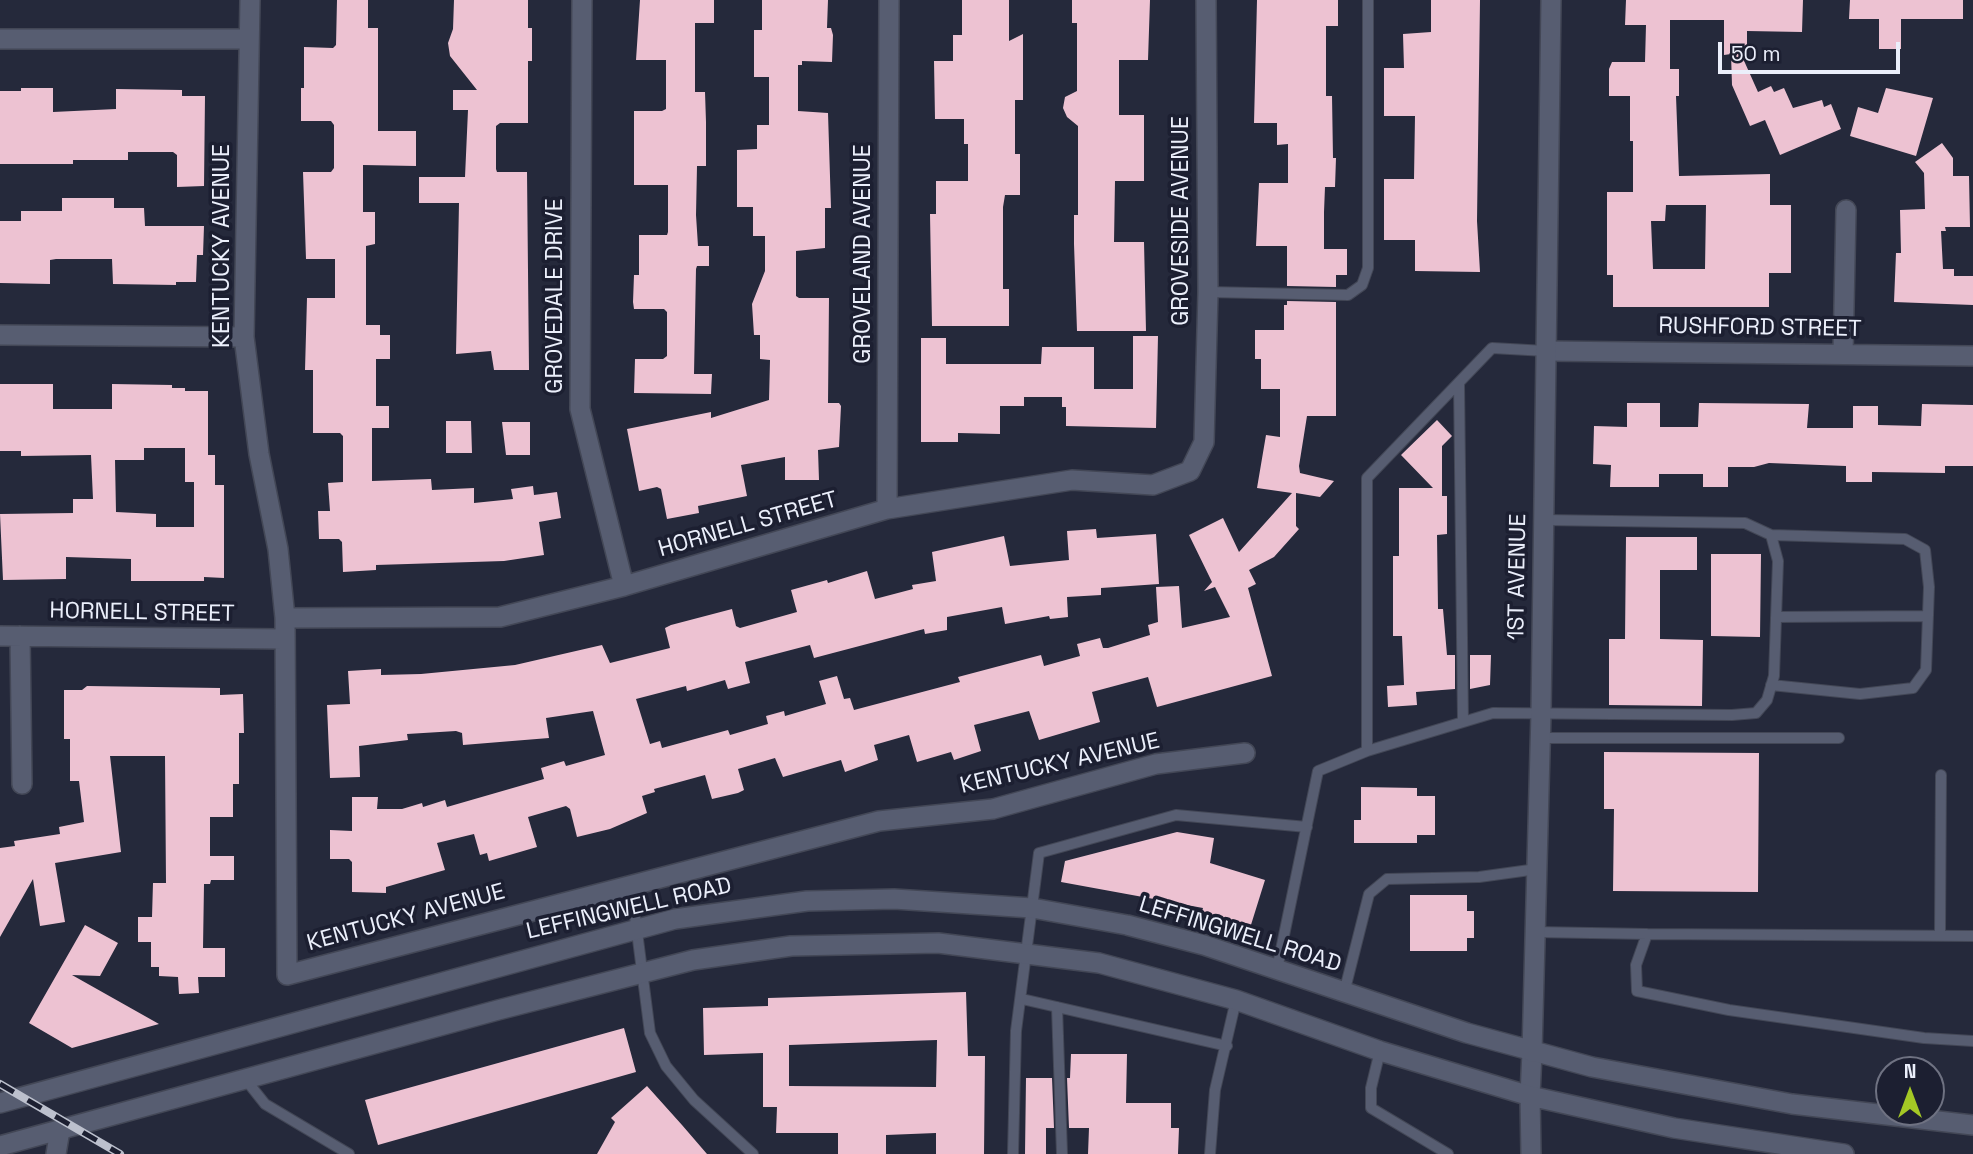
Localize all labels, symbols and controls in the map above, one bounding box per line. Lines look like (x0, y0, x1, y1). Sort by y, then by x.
scale bar (1721, 28, 1903, 72)
text: 50 m (1731, 40, 1781, 67)
street label: GROVESIDE AVENUE (1168, 116, 1196, 326)
street label: KENTUCKY AVENUE (209, 144, 237, 348)
street label: GROVELAND AVENUE (850, 144, 878, 364)
street label: GROVEDALE DRIVE (542, 198, 570, 394)
street label: RUSHFORD STREET (1658, 312, 1862, 344)
street label: HORNELL STREET (655, 486, 841, 564)
street label: 1ST AVENUE (1503, 514, 1533, 640)
street label: HORNELL STREET (49, 598, 235, 628)
street label: KENTUCKY AVENUE (958, 728, 1162, 800)
street label: LEFFINGWELL ROAD (524, 872, 734, 946)
street label: KENTUCKY AVENUE (304, 878, 508, 958)
street label: LEFFINGWELL ROAD (1136, 891, 1344, 979)
north arrow (1875, 1056, 1945, 1126)
text: N (1904, 1059, 1916, 1084)

